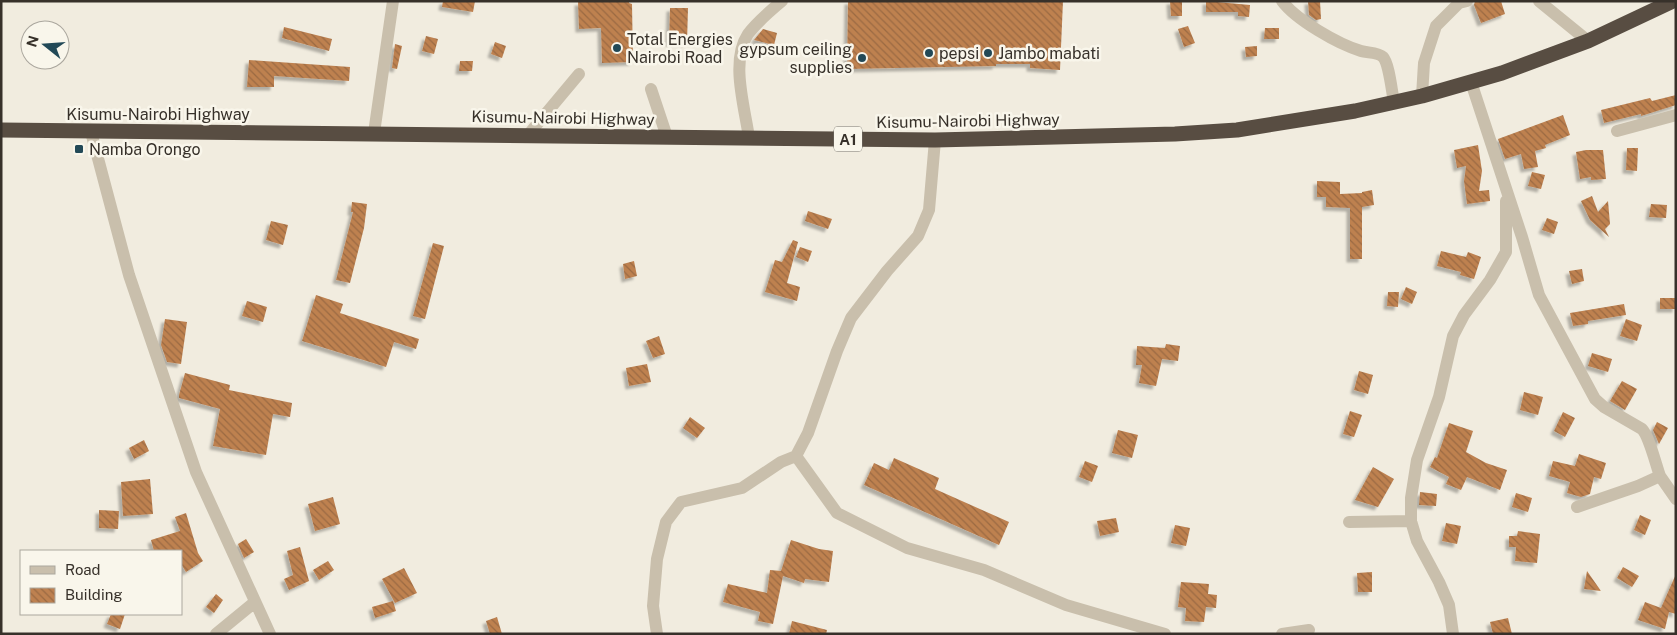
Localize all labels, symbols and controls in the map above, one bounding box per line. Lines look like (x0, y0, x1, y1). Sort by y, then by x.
north arrow (20, 20, 70, 70)
place label: Total Energies Nairobi Road (627, 30, 733, 67)
text: N (23, 34, 42, 49)
place label: gypsum ceiling supplies (739, 40, 852, 77)
marker: Total Energies Nairobi Road (611, 42, 623, 54)
place label: pepsi (939, 44, 979, 63)
place label: Jambo mabati (998, 44, 1100, 63)
marker: pepsi (923, 47, 935, 59)
marker: Jambo mabati (982, 47, 994, 59)
marker: gypsum ceiling supplies (856, 52, 868, 64)
street label: Kisumu-Nairobi Highway (66, 105, 250, 124)
street label: Kisumu-Nairobi Highway (471, 107, 655, 129)
street label: Kisumu-Nairobi Highway (876, 110, 1060, 132)
road number: A1 (834, 126, 862, 152)
place label: Namba Orongo (89, 140, 201, 159)
marker: Namba Orongo (73, 143, 85, 155)
legend (20, 550, 182, 615)
text: Road (65, 561, 101, 578)
text: Building (65, 586, 123, 603)

